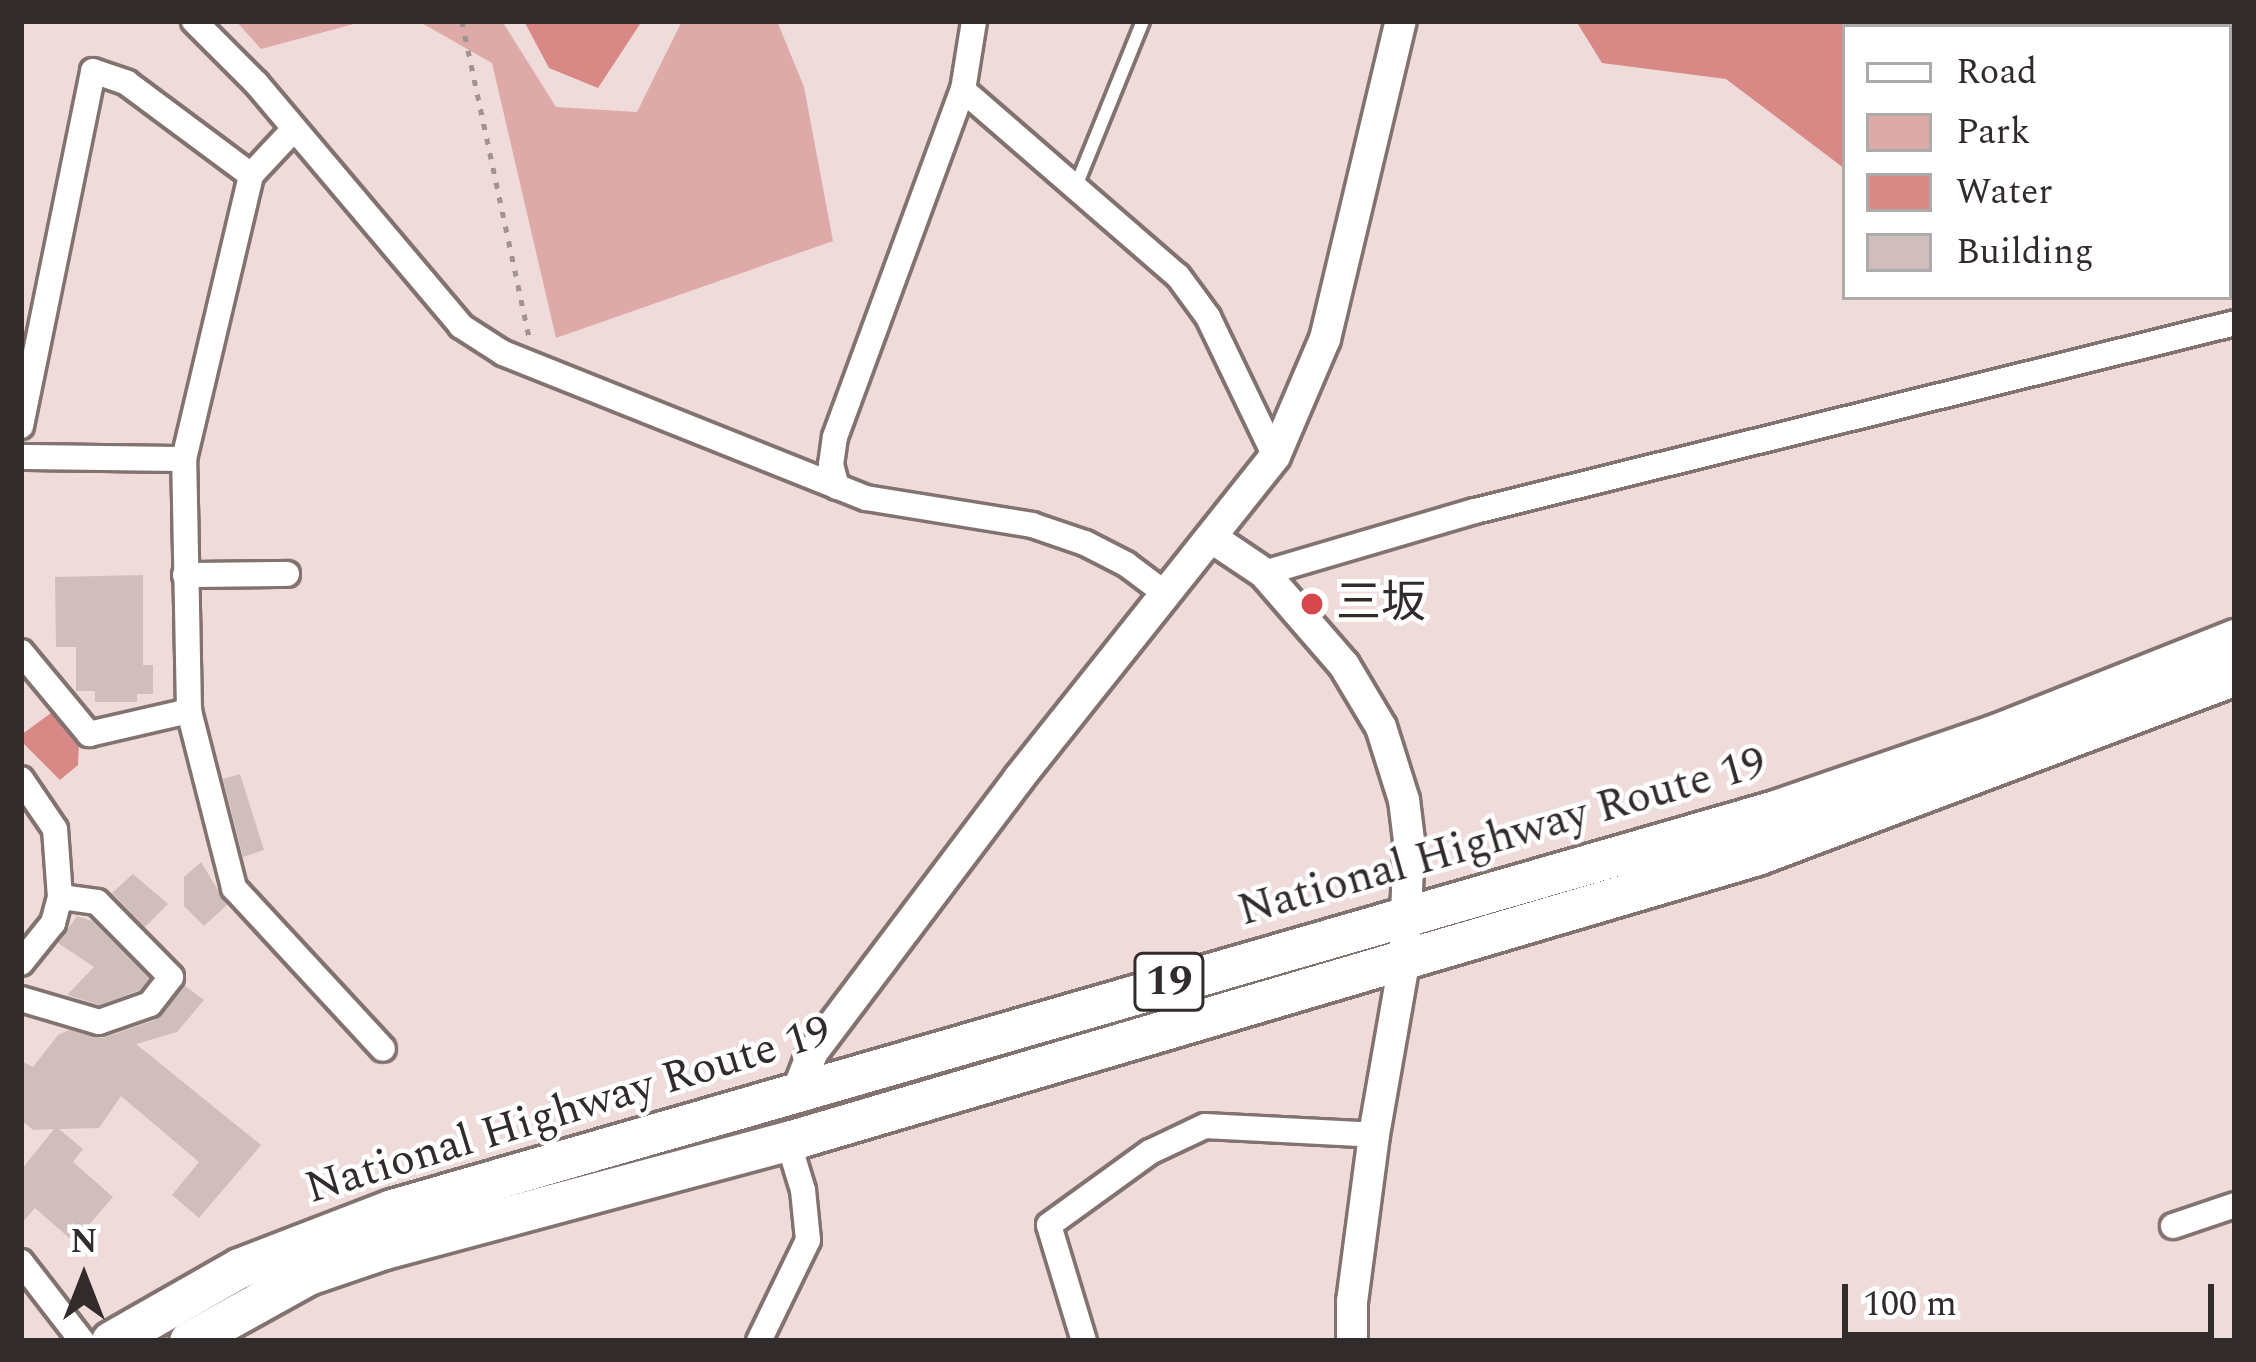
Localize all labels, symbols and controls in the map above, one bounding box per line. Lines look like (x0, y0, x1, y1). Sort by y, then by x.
legend (1842, 24, 2232, 300)
text: Road (1956, 45, 2037, 100)
text: Park (1956, 105, 2030, 160)
text: Water (1956, 165, 2053, 220)
text: Building (1956, 225, 2094, 280)
place label: 三坂 (1336, 577, 1426, 631)
marker: 三坂 (1299, 591, 1325, 617)
street label: National Highway Route 19 (1232, 736, 1772, 938)
road number: 19 (1133, 946, 1205, 1018)
street label: National Highway Route 19 (299, 1004, 837, 1216)
text: N (71, 1217, 97, 1267)
north arrow (24, 1218, 144, 1338)
scale bar (1848, 1260, 2220, 1334)
text: 100 m (1863, 1277, 1957, 1332)

